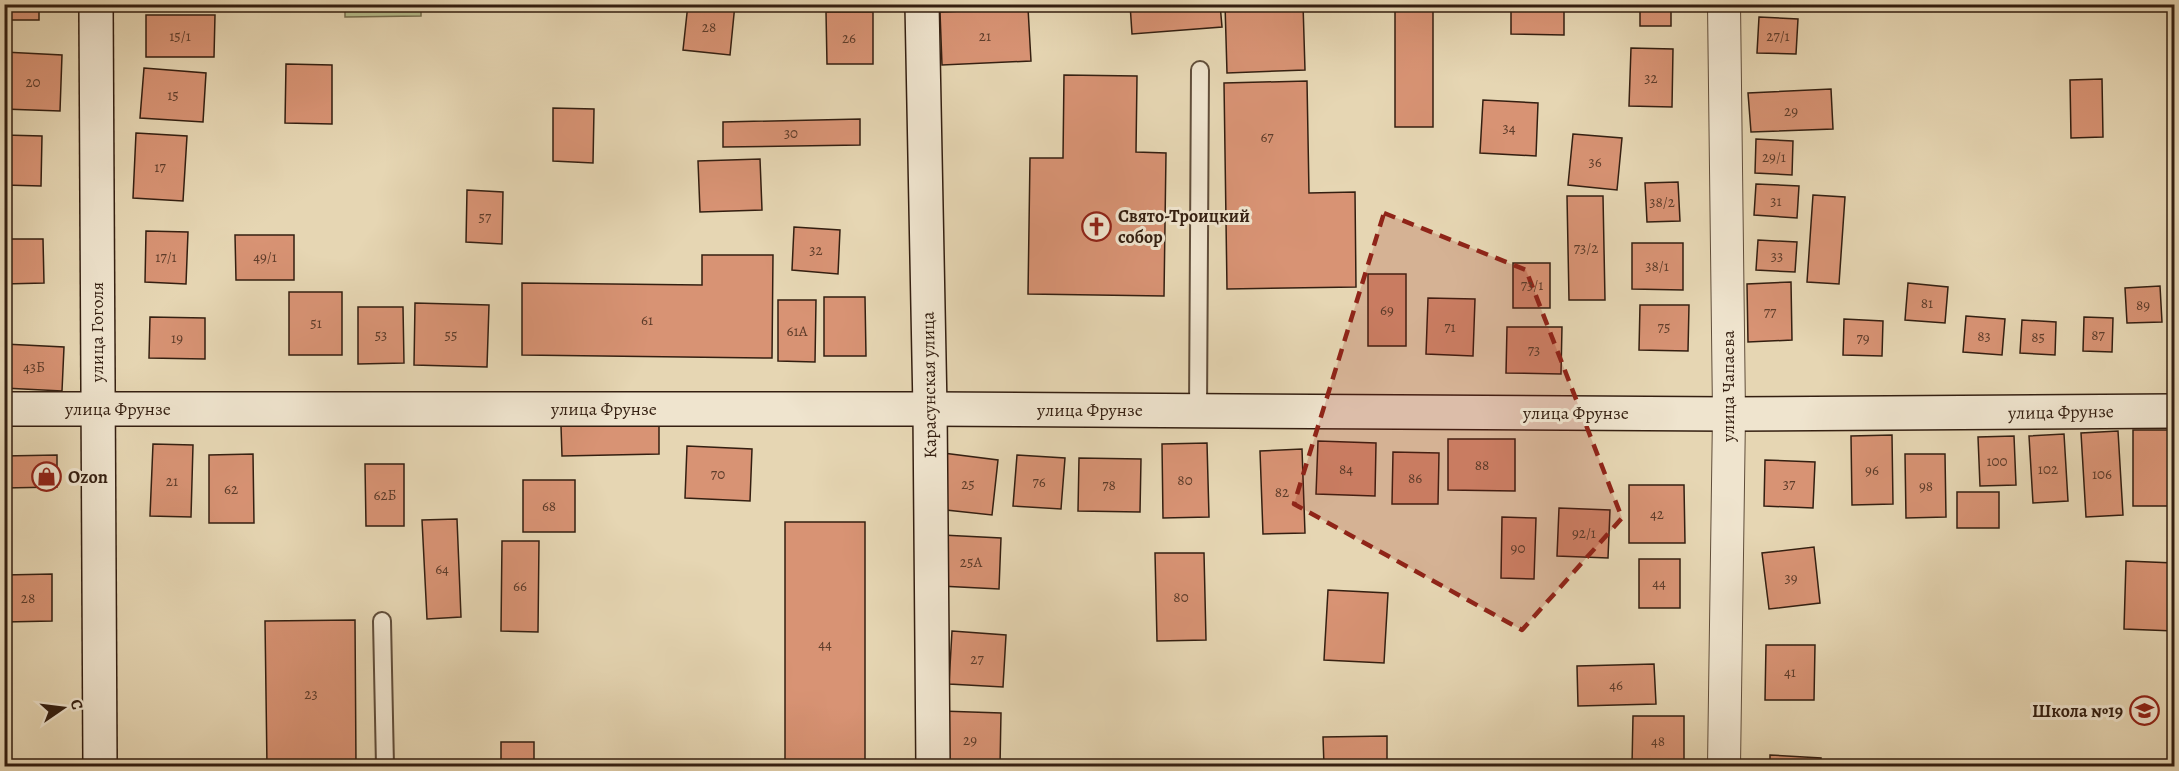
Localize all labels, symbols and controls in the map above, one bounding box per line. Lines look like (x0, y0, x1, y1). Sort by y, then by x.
house number: 28 (702, 17, 716, 37)
house number: 15/1 (169, 26, 191, 46)
house number: 21 (979, 26, 991, 46)
house number: 27/1 (1766, 26, 1790, 46)
house number: 26 (842, 28, 856, 48)
house number: 32 (1644, 68, 1658, 88)
house number: 20 (25, 72, 41, 92)
house number: 15 (167, 85, 179, 105)
house number: 29 (1784, 101, 1798, 121)
house number: 34 (1502, 118, 1516, 138)
house number: 30 (784, 123, 798, 143)
house number: 67 (1260, 127, 1274, 147)
house number: 29/1 (1762, 147, 1786, 167)
house number: 36 (1588, 152, 1602, 172)
house number: 17 (154, 157, 166, 177)
house number: 31 (1770, 191, 1782, 211)
house number: 38/2 (1649, 192, 1675, 212)
place label: Свято-Троицкий собор (1118, 204, 1250, 249)
house number: 57 (479, 207, 492, 227)
church icon: Свято-Троицкий собор (1081, 210, 1113, 242)
house number: 73/2 (1574, 238, 1598, 258)
house number: 32 (809, 240, 823, 260)
house number: 33 (1771, 246, 1783, 266)
house number: 17/1 (155, 247, 177, 267)
house number: 49/1 (253, 247, 277, 267)
house number: 38/1 (1645, 256, 1669, 276)
house number: 73/1 (1521, 275, 1543, 295)
street label: улица Гоголя (85, 282, 109, 383)
house number: 81 (1921, 293, 1933, 313)
house number: 89 (2136, 295, 2150, 315)
house number: 69 (1380, 300, 1394, 320)
house number: 77 (1764, 302, 1777, 322)
house number: 61 (641, 310, 653, 330)
street label: Карасунская улица (916, 311, 942, 459)
house number: 51 (310, 313, 322, 333)
house number: 71 (1444, 317, 1456, 337)
house number: 75 (1658, 317, 1670, 337)
house number: 61А (787, 321, 808, 341)
house number: 53 (375, 325, 387, 345)
house number: 55 (445, 325, 457, 345)
house number: 87 (2091, 325, 2105, 345)
house number: 83 (1977, 326, 1991, 346)
house number: 85 (2031, 327, 2045, 347)
house number: 19 (171, 328, 183, 348)
house number: 79 (1856, 328, 1870, 348)
street label: улица Чапаева (1716, 329, 1740, 443)
house number: 73 (1528, 340, 1540, 360)
house number: 43Б (23, 357, 45, 377)
street label: улица Фрунзе (64, 397, 171, 421)
street label: улица Фрунзе (550, 397, 657, 421)
street label: улица Фрунзе (1036, 398, 1143, 422)
street label: улица Фрунзе (2007, 399, 2114, 425)
street label: улица Фрунзе (1522, 401, 1629, 425)
house number: 100 (1986, 451, 2008, 471)
house number: 88 (1475, 455, 1489, 475)
house number: 84 (1339, 459, 1353, 479)
house number: 102 (2038, 459, 2058, 479)
house number: 96 (1865, 460, 1879, 480)
shop icon: Ozon (31, 461, 63, 493)
house number: 70 (711, 464, 725, 484)
house number: 106 (2092, 464, 2112, 484)
place label: Ozon (68, 465, 108, 489)
house number: 86 (1408, 468, 1422, 488)
house number: 80 (1177, 470, 1193, 490)
house number: 21 (166, 471, 178, 491)
house number: 76 (1032, 472, 1046, 492)
house number: 25 (961, 474, 975, 494)
house number: 37 (1783, 474, 1796, 494)
house number: 78 (1102, 475, 1116, 495)
house number: 98 (1919, 476, 1933, 496)
house number: 62 (224, 479, 238, 499)
house number: 82 (1275, 482, 1289, 502)
house number: 62Б (374, 485, 397, 505)
house number: 68 (542, 496, 556, 516)
house number: 42 (1650, 504, 1664, 524)
house number: 92/1 (1572, 523, 1596, 543)
house number: 90 (1511, 538, 1525, 558)
house number: 25А (960, 552, 982, 572)
house number: 64 (435, 559, 449, 579)
house number: 39 (1784, 568, 1798, 588)
house number: 44 (1652, 573, 1666, 593)
house number: 66 (513, 576, 527, 596)
house number: 80 (1173, 587, 1189, 607)
house number: 28 (21, 588, 35, 608)
house number: 44 (818, 634, 832, 654)
house number: 27 (970, 649, 984, 669)
house number: 41 (1784, 662, 1796, 682)
house number: 46 (1609, 675, 1623, 695)
north arrow (33, 678, 93, 738)
house number: 23 (304, 684, 318, 704)
school or university icon: Школа №19 (2128, 695, 2160, 727)
text: С (65, 697, 88, 712)
place label: Школа №19 (2032, 699, 2123, 723)
house number: 29 (963, 730, 977, 750)
house number: 48 (1651, 731, 1665, 751)

